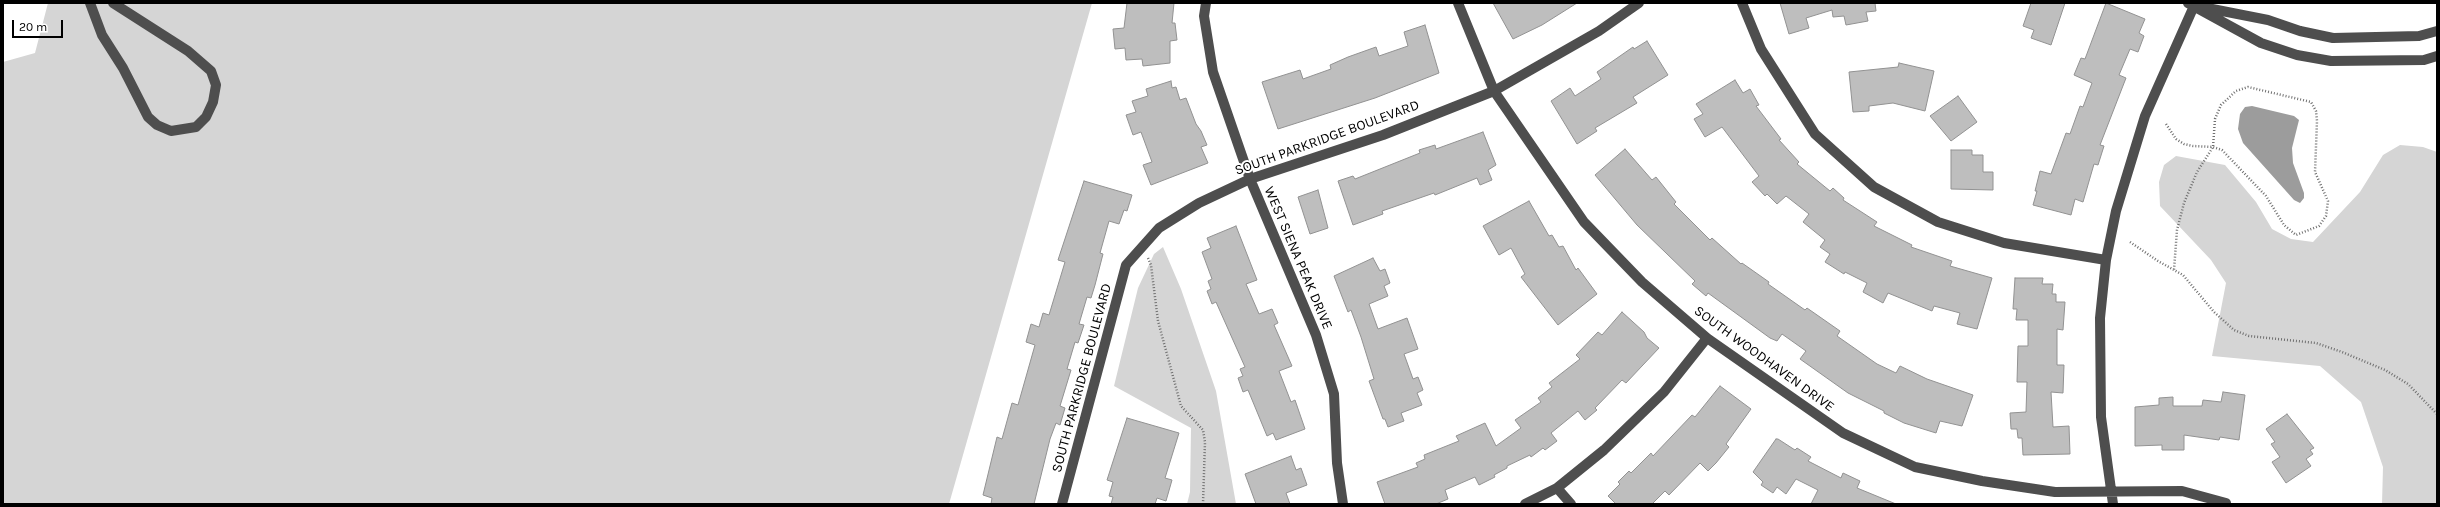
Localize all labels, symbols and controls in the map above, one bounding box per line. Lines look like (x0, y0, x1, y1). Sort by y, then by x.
scale bar (14, 12, 65, 38)
text: 20 m (19, 20, 47, 34)
street label: SOUTH PARKRIDGE BOULEVARD (1232, 97, 1422, 179)
street label: WEST SIENA PEAK DRIVE (1260, 184, 1336, 332)
street label: SOUTH PARKRIDGE BOULEVARD (1049, 282, 1115, 474)
street label: SOUTH WOODHAVEN DRIVE (1691, 302, 1837, 416)

